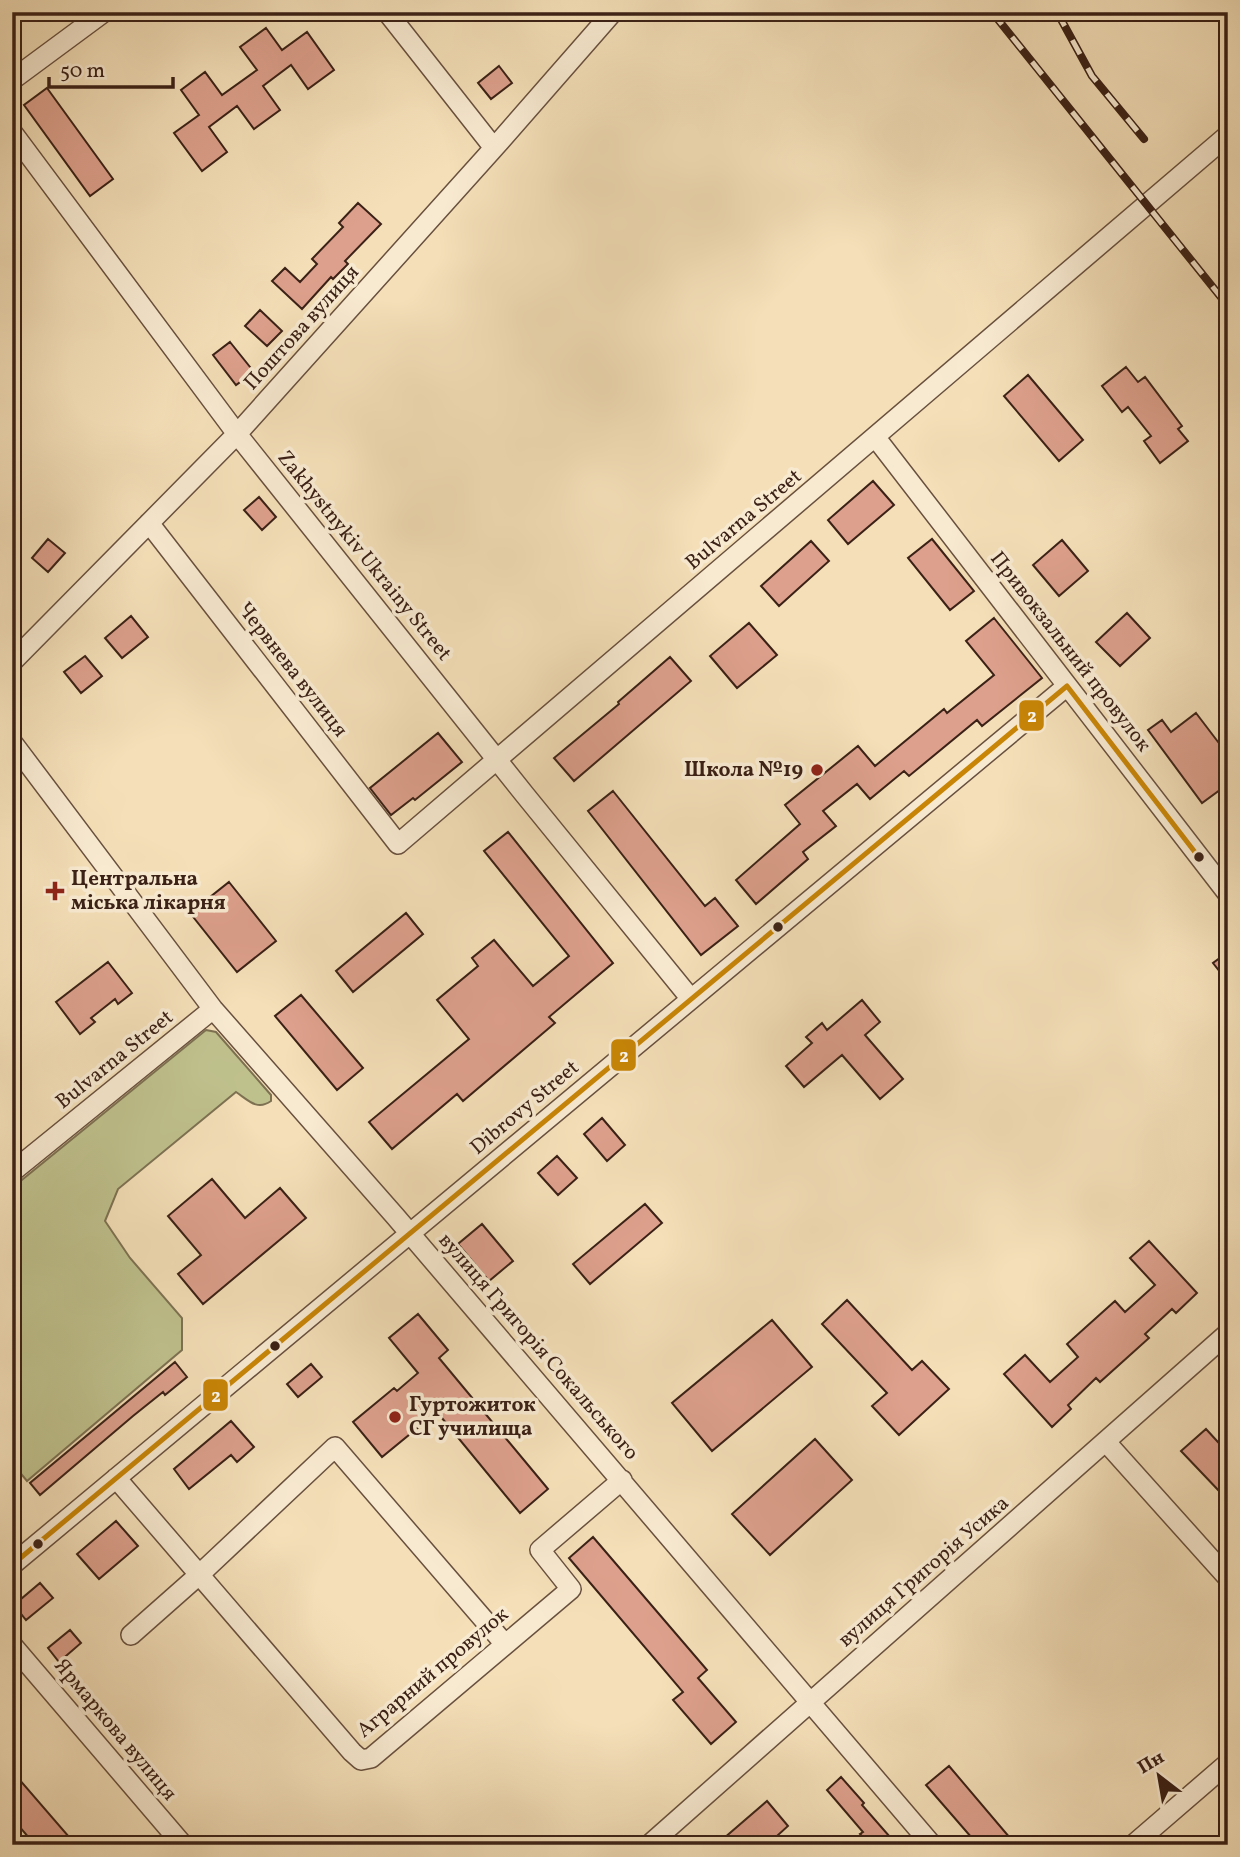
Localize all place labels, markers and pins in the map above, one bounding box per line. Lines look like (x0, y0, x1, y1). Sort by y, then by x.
place label: Школа №19 (684, 756, 803, 785)
marker: Школа №19 (809, 762, 825, 778)
unlabelled marker (1192, 850, 1206, 864)
place label: Центральна міська лікарня (71, 865, 226, 918)
marker: Центральна міська лікарня (45, 881, 65, 901)
unlabelled marker (771, 920, 785, 934)
unlabelled marker (268, 1339, 282, 1353)
place label: Гуртожиток СГ училища (409, 1391, 536, 1444)
marker: Гуртожиток СГ училища (387, 1409, 403, 1425)
unlabelled marker (31, 1537, 45, 1551)

